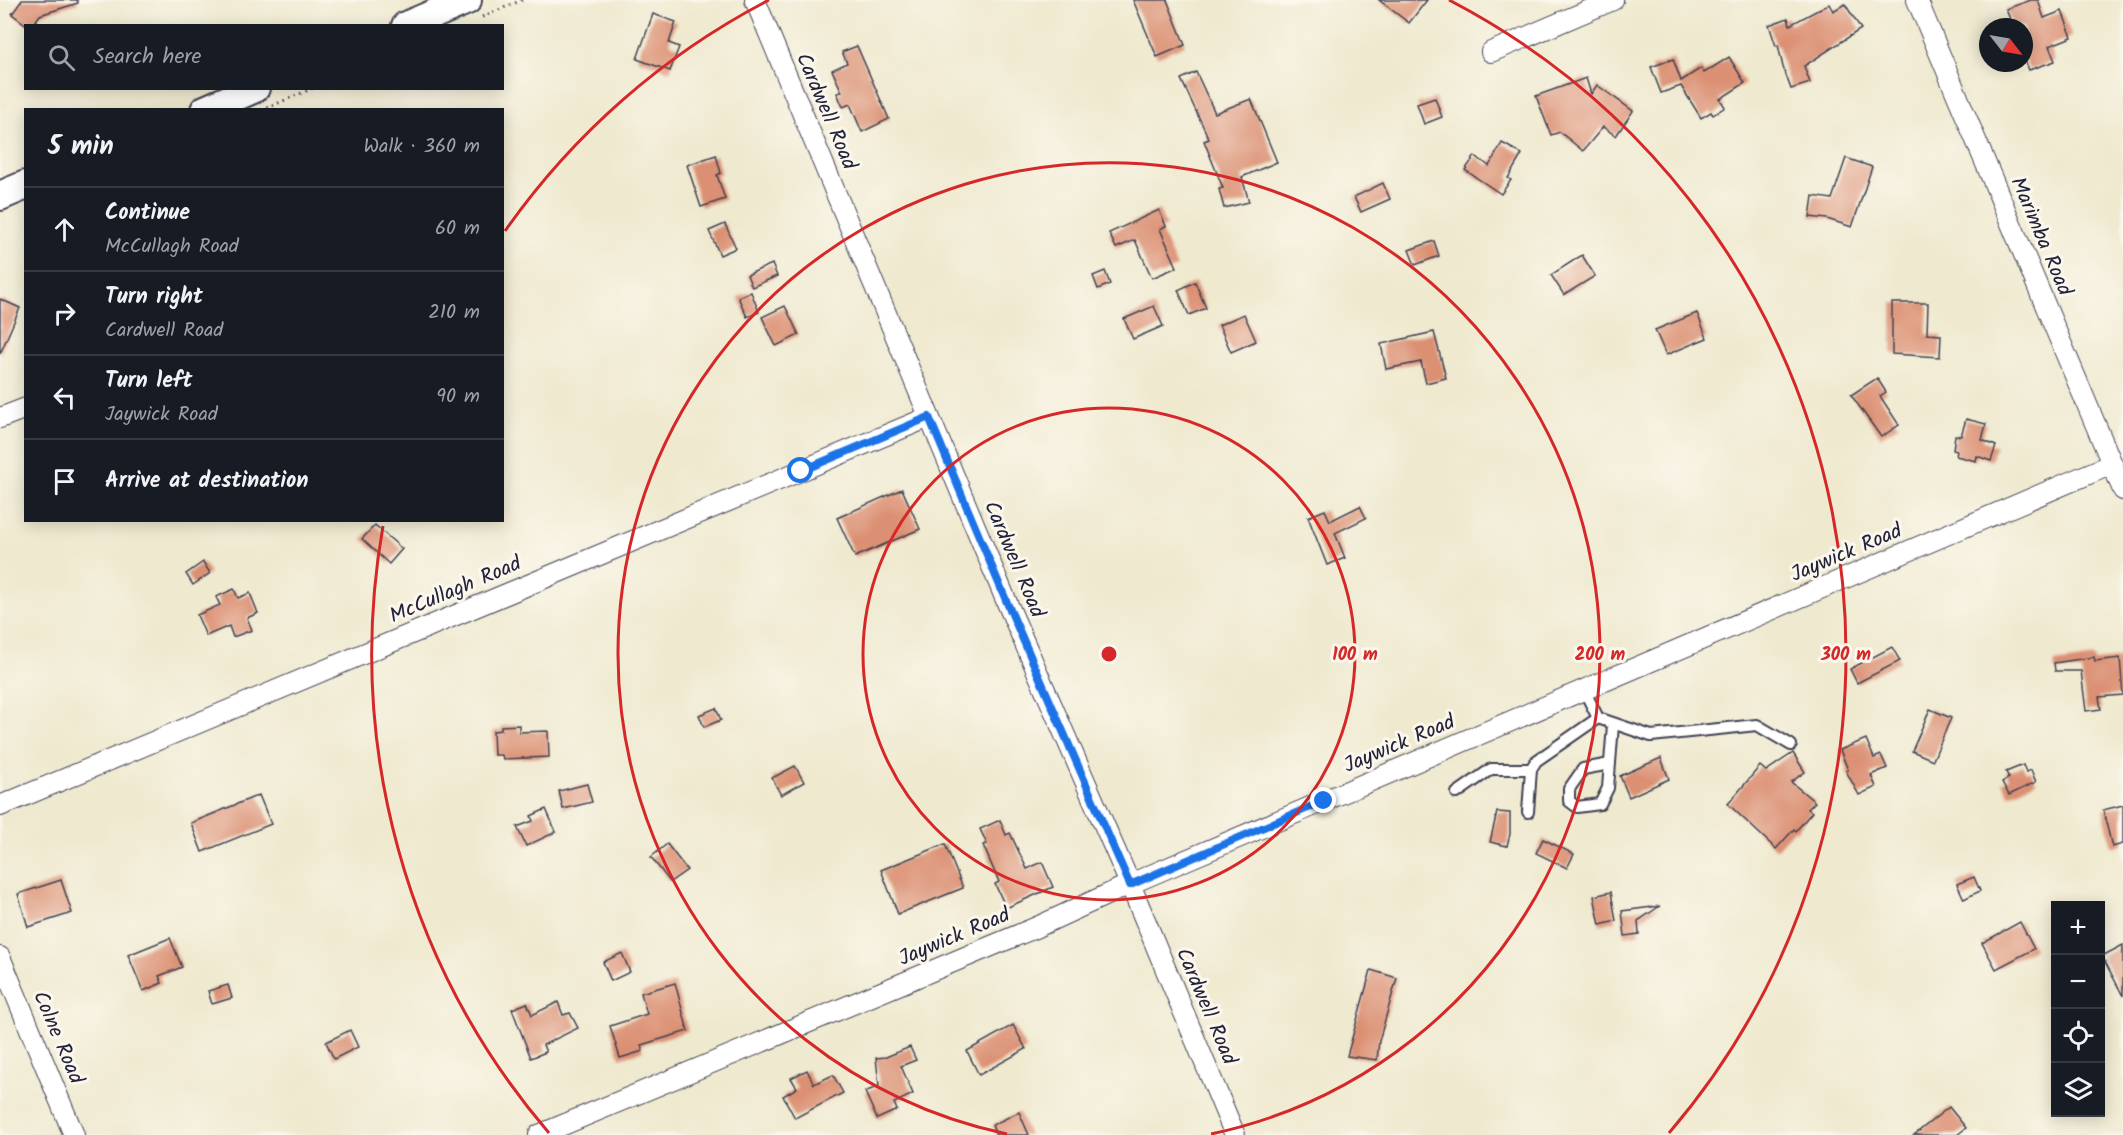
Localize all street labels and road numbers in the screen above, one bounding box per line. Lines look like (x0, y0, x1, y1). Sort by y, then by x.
street label: Cardwell Road (786, 48, 865, 176)
street label: Marimba Road (2001, 172, 2081, 302)
street label: Cardwell Road (974, 496, 1053, 624)
street label: Jaywick Road (1786, 515, 1908, 592)
street label: McCullagh Road (384, 548, 527, 633)
street label: Jaywick Road (1339, 706, 1461, 783)
street label: Jaywick Road (894, 899, 1016, 976)
street label: Cardwell Road (1166, 943, 1245, 1071)
street label: Colne Road (23, 986, 92, 1090)

